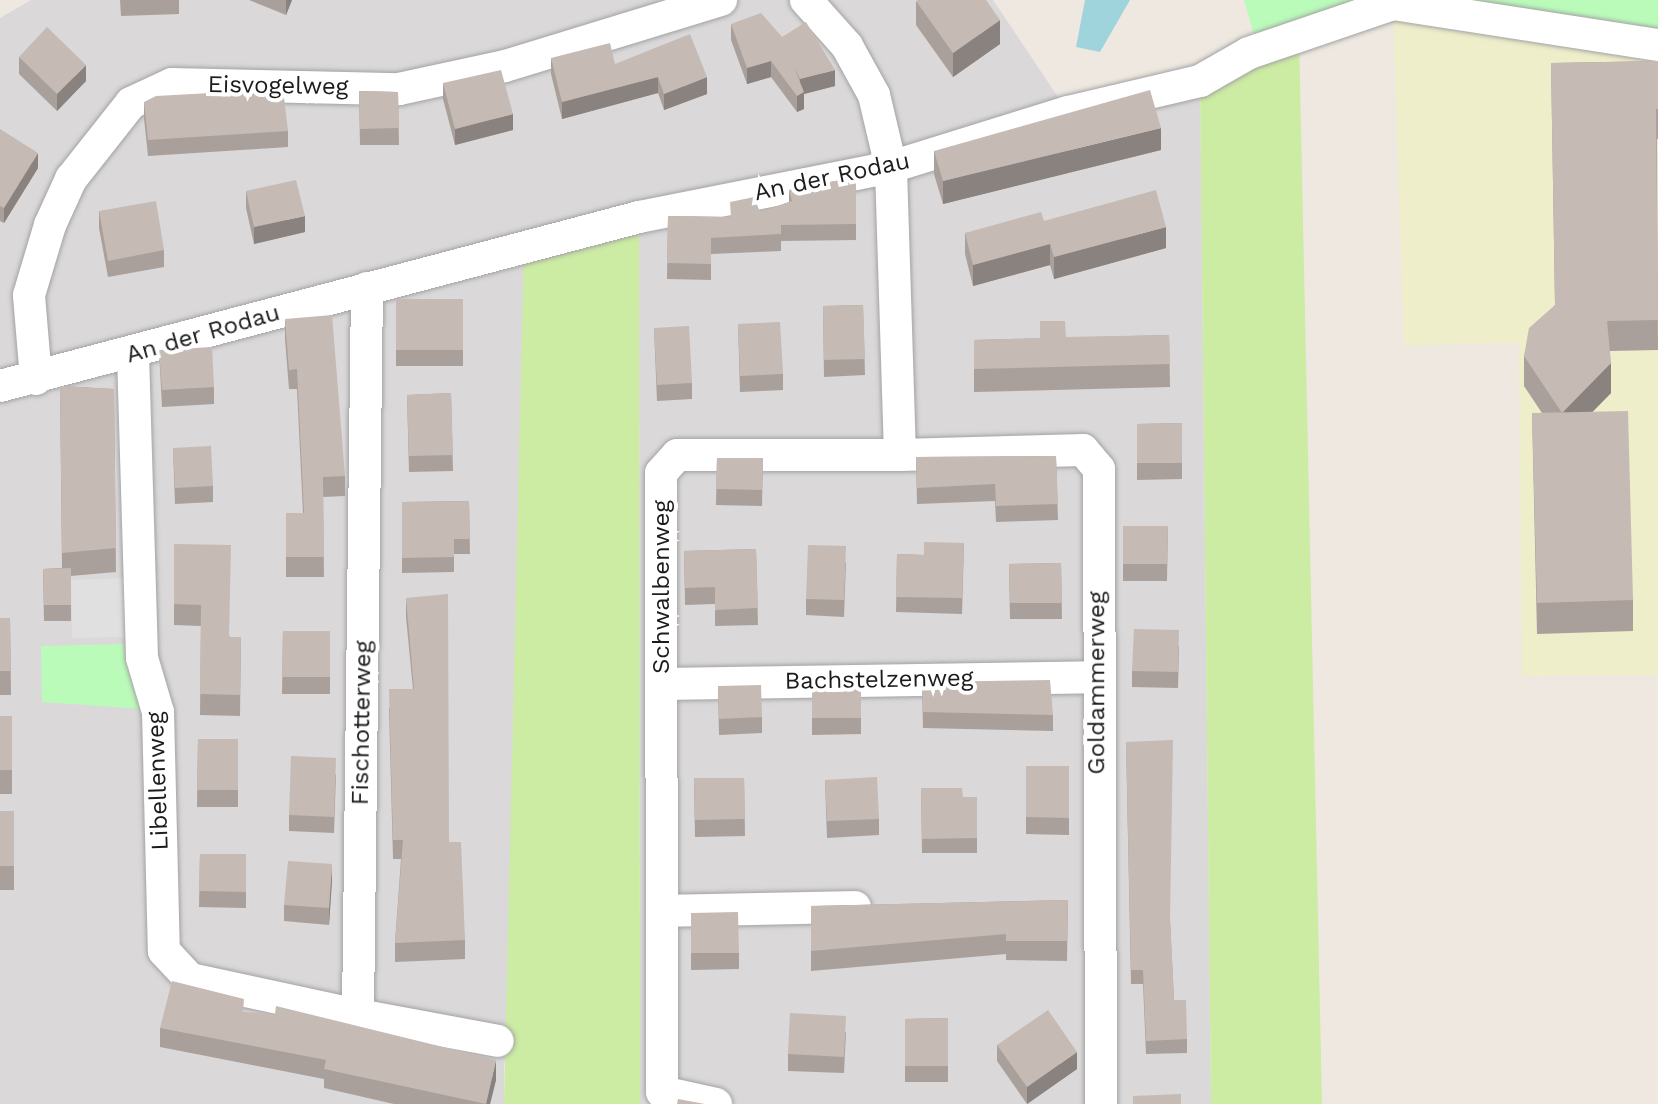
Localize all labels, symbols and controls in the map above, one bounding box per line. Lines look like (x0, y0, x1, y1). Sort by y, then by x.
street label: Eisvogelweg (207, 70, 349, 102)
street label: An der Rodau (751, 146, 913, 208)
street label: An der Rodau (123, 298, 283, 370)
street label: Schwalbenweg (648, 500, 676, 674)
street label: Goldammerweg (1083, 591, 1111, 775)
street label: Fischotterweg (346, 640, 378, 806)
street label: Bachstelzenweg (784, 664, 974, 696)
street label: Libellenweg (141, 711, 175, 851)

